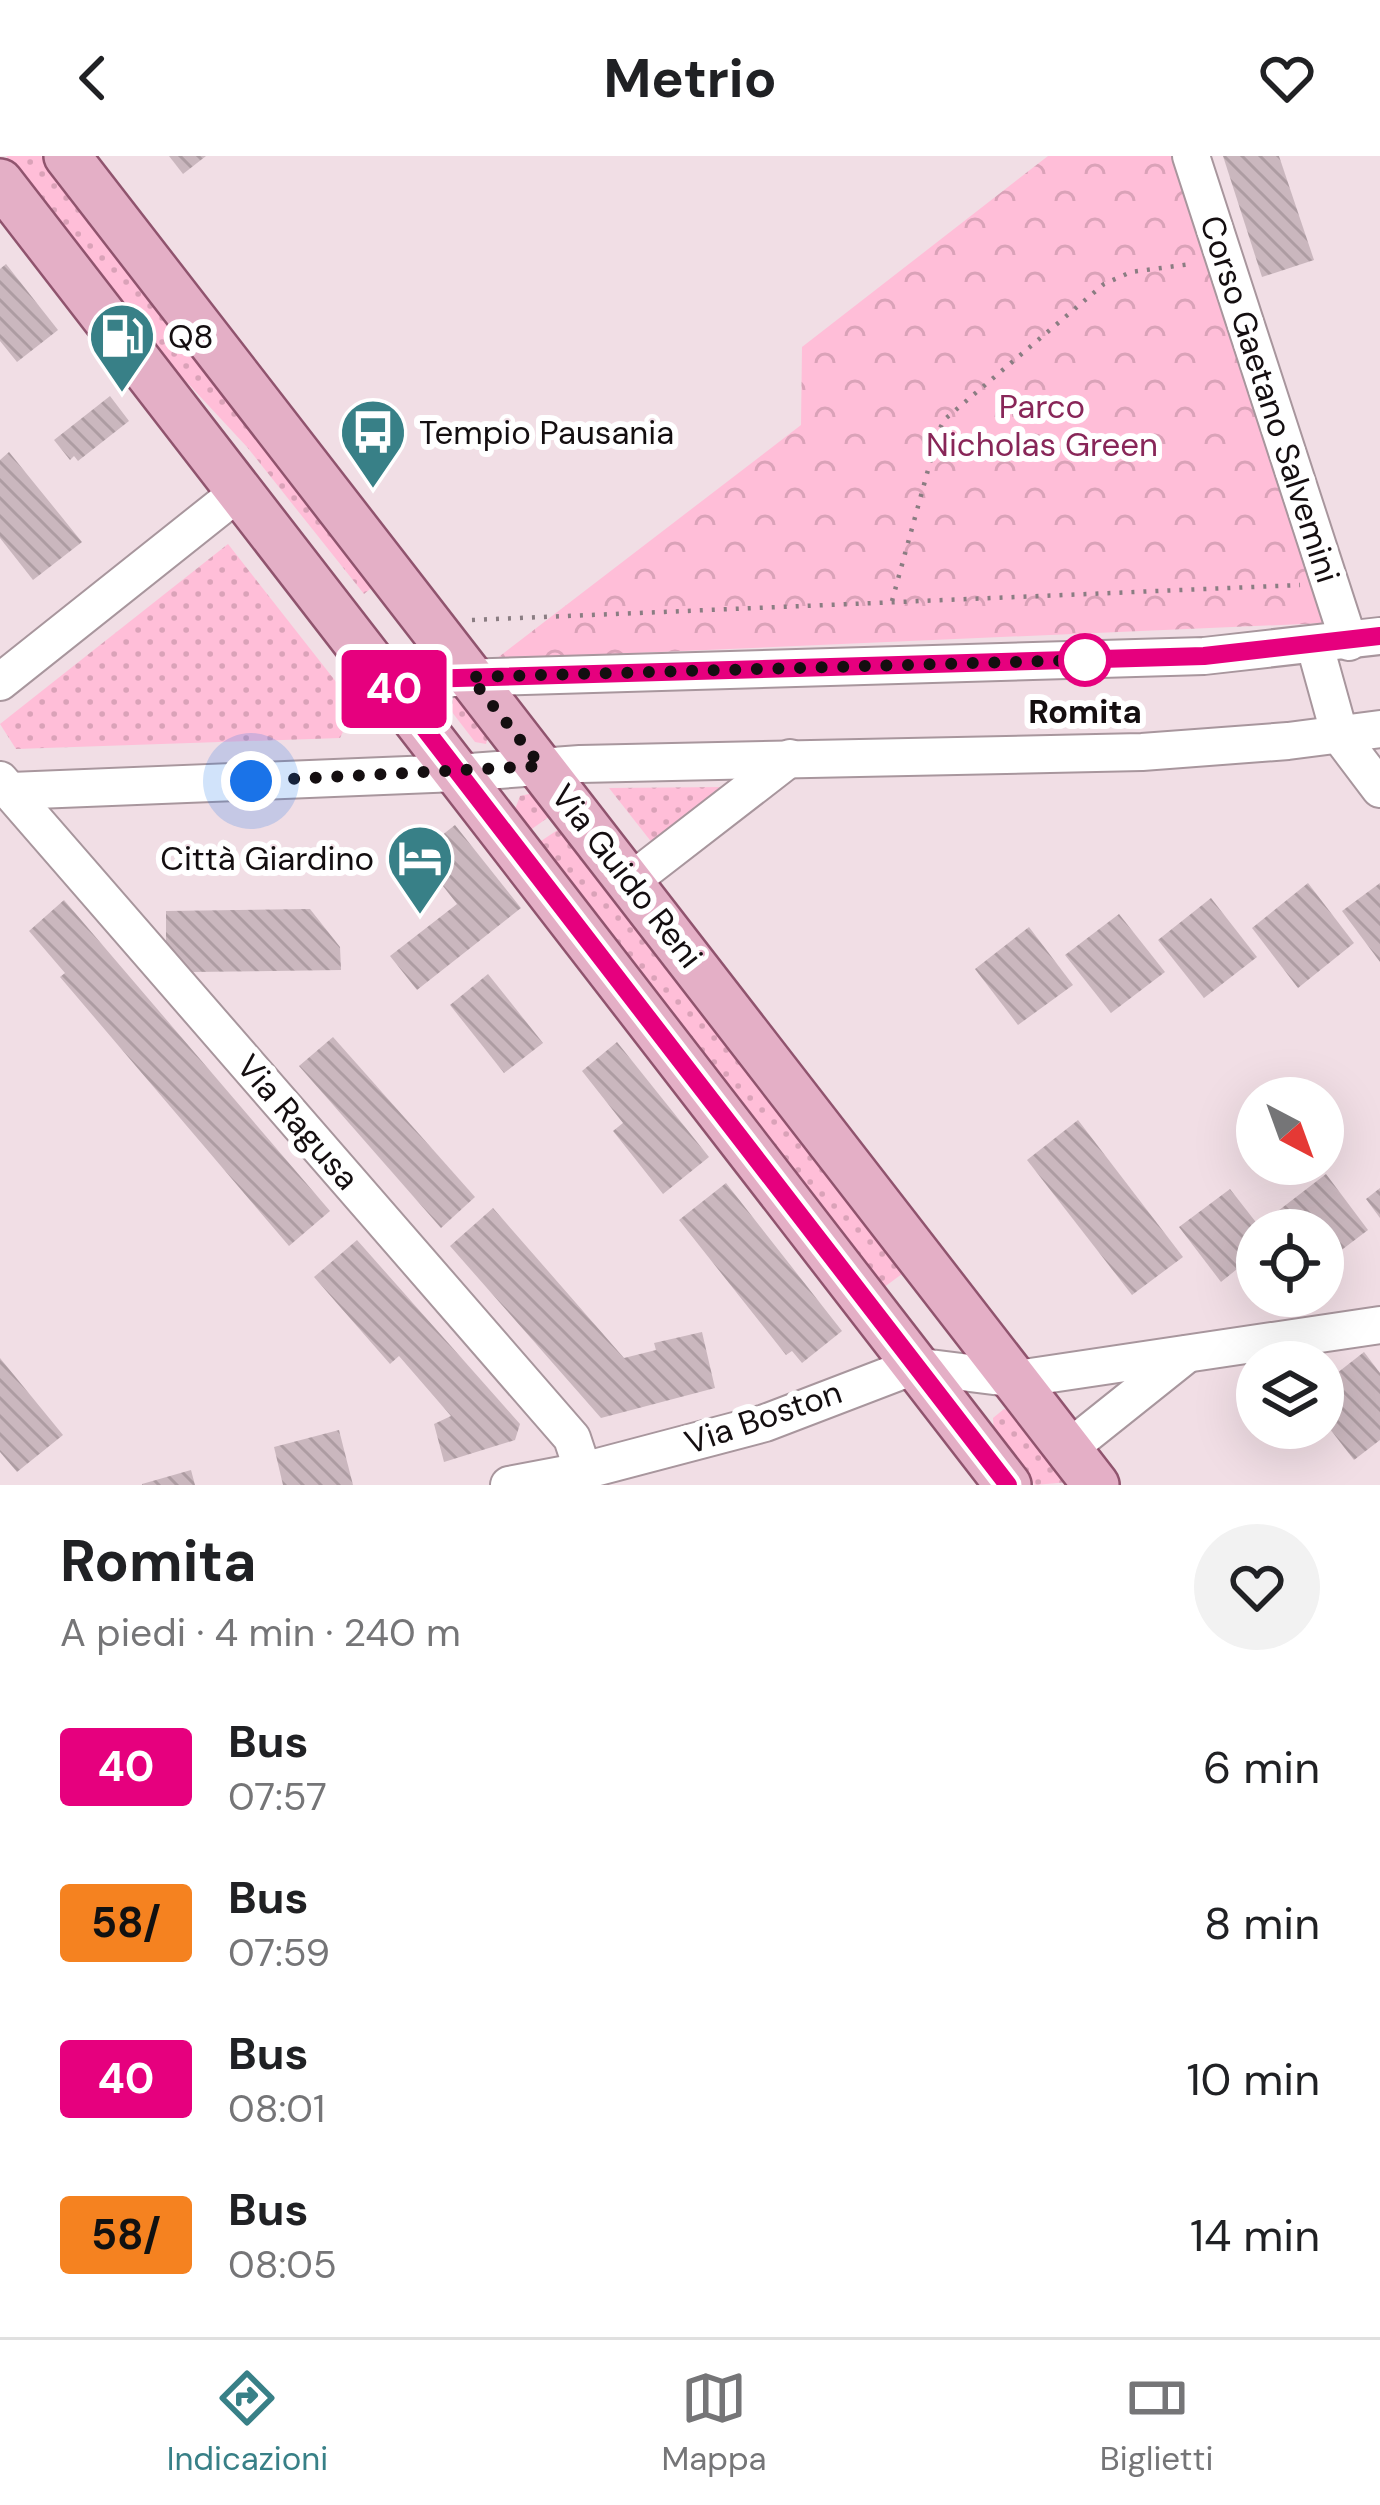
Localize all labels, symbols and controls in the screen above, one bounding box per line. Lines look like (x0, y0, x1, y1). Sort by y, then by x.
text: Metrio (603, 43, 777, 114)
icon: back (60, 45, 126, 111)
icon: heart (1254, 45, 1320, 111)
street label: Corso Gaetano Salvemini (1190, 210, 1350, 588)
fuel station icon: Q8 (87, 301, 157, 395)
place label: Q8 (168, 315, 214, 358)
park label: Parco Nicholas Green (926, 385, 1158, 466)
bus stop icon: Tempio Pausania (338, 397, 408, 491)
place label: Tempio Pausania (419, 411, 674, 454)
marker: Romita (1060, 635, 1110, 685)
line badge: 40 (340, 650, 448, 728)
text: 40 (366, 661, 422, 716)
place label: Romita (1028, 690, 1142, 733)
your location (221, 751, 281, 811)
street label: Via Guido Reni (542, 775, 712, 977)
hotel icon: Città Giardino (385, 823, 455, 917)
place label: Città Giardino (160, 837, 374, 880)
street label: Via Ragusa (227, 1045, 369, 1199)
north arrow (1236, 1077, 1344, 1185)
map controls (1236, 1077, 1344, 1449)
button: locate (1236, 1209, 1344, 1317)
button: layers (1236, 1341, 1344, 1449)
street label: Via Boston (679, 1370, 847, 1464)
text: Romita (60, 1524, 256, 1599)
button: heart (1194, 1524, 1320, 1650)
text: A piedi · 4 min · 240 m (60, 1607, 461, 1658)
text: Bus (228, 1712, 308, 1771)
text: 6 min (1203, 1738, 1320, 1797)
text: 40 (98, 1739, 154, 1794)
text: 07:57 (228, 1771, 327, 1822)
text: Bus (228, 1868, 308, 1927)
text: 8 min (1204, 1894, 1320, 1953)
text: 58/ (91, 1895, 161, 1950)
text: 07:59 (228, 1927, 330, 1978)
text: Bus (228, 2024, 308, 2083)
text: 10 min (1186, 2050, 1320, 2109)
text: 40 (98, 2051, 154, 2106)
text: 08:01 (228, 2083, 325, 2134)
text: Bus (228, 2180, 308, 2239)
text: 14 min (1190, 2206, 1320, 2265)
text: 58/ (91, 2207, 161, 2262)
text: 08:05 (228, 2239, 337, 2290)
tab: Indicazioni (167, 2365, 328, 2480)
tab: Mappa (662, 2365, 767, 2480)
tab: Biglietti (1100, 2365, 1213, 2480)

